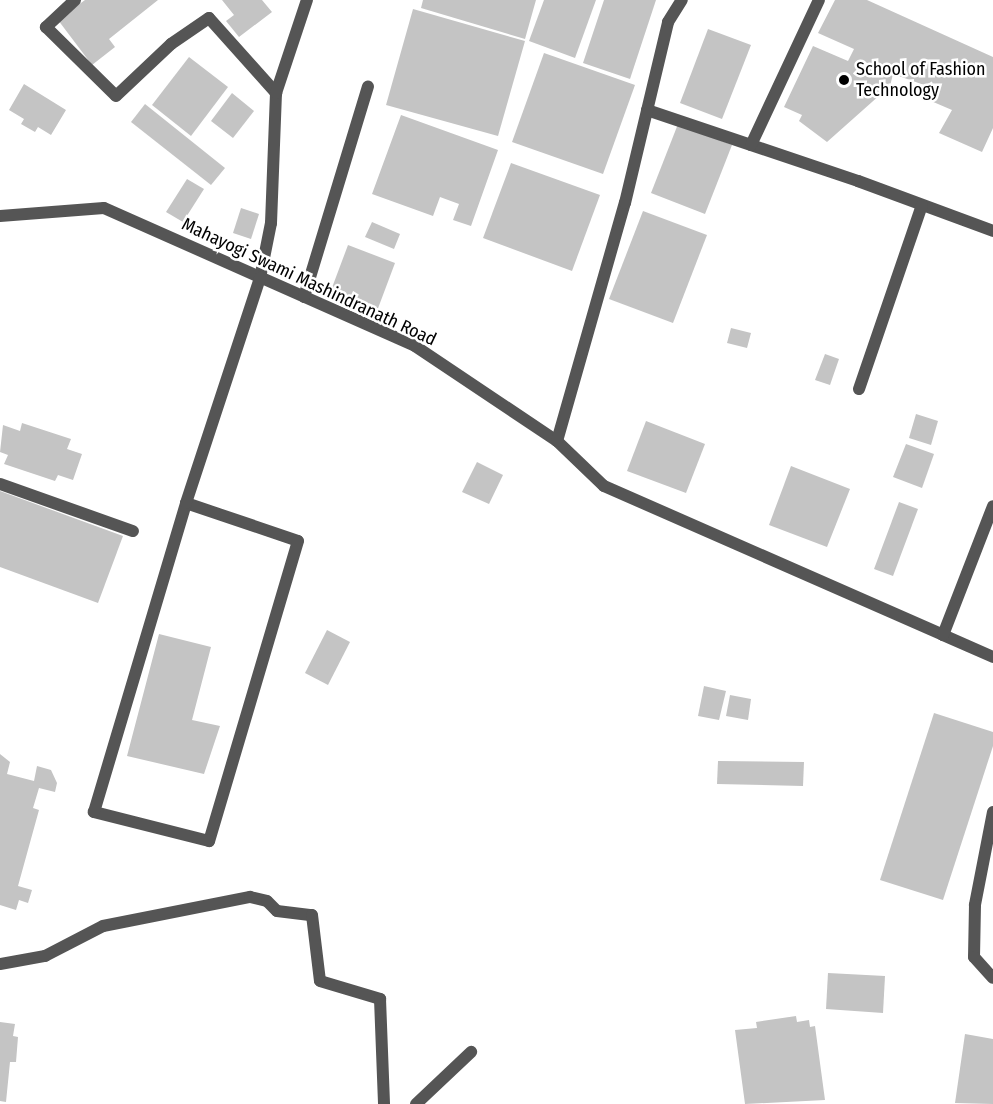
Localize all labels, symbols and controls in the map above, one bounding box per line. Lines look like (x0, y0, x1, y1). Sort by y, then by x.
place label: School of Fashion Technology (856, 59, 985, 101)
marker: School of Fashion Technology (837, 73, 851, 87)
street label: Mahayogi Swami Mashindranath Road (178, 213, 440, 351)

